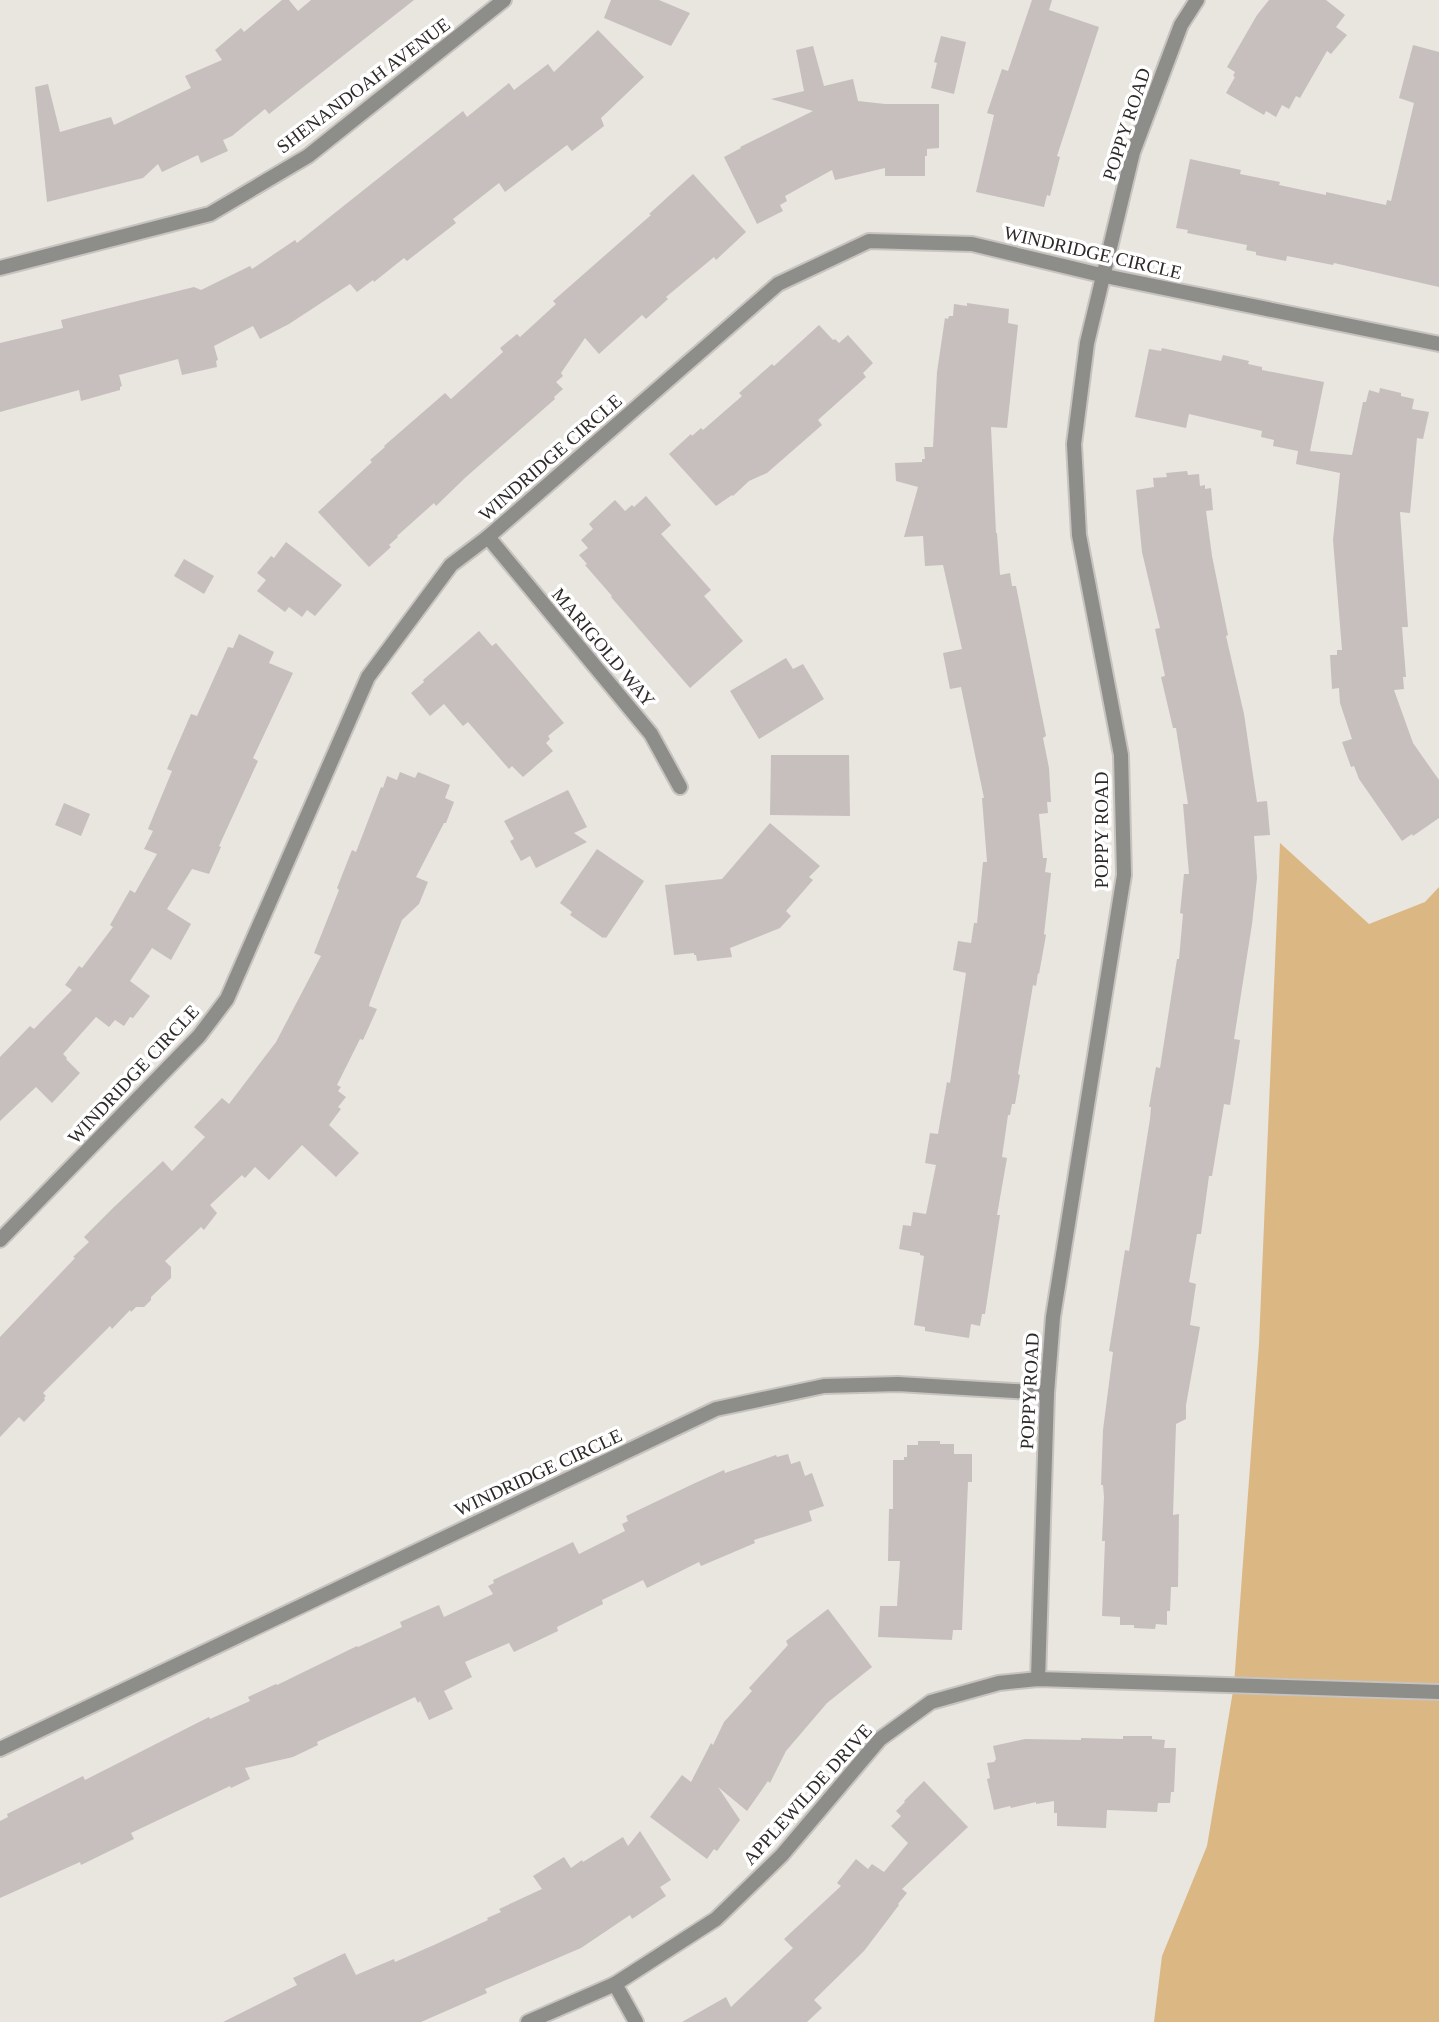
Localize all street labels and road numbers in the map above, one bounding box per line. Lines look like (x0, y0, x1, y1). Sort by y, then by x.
street label: SHENANDOAH AVENUE (273, 13, 454, 157)
street label: POPPY ROAD (1098, 65, 1155, 183)
street label: WINDRIDGE CIRCLE (1002, 222, 1184, 283)
street label: WINDRIDGE CIRCLE (475, 390, 626, 525)
street label: MARIGOLD WAY (548, 584, 660, 711)
street label: POPPY ROAD (1091, 771, 1112, 889)
street label: WINDRIDGE CIRCLE (64, 1001, 203, 1148)
street label: POPPY ROAD (1016, 1332, 1043, 1450)
street label: WINDRIDGE CIRCLE (451, 1424, 625, 1520)
street label: APPLEWILDE DRIVE (739, 1720, 876, 1869)

